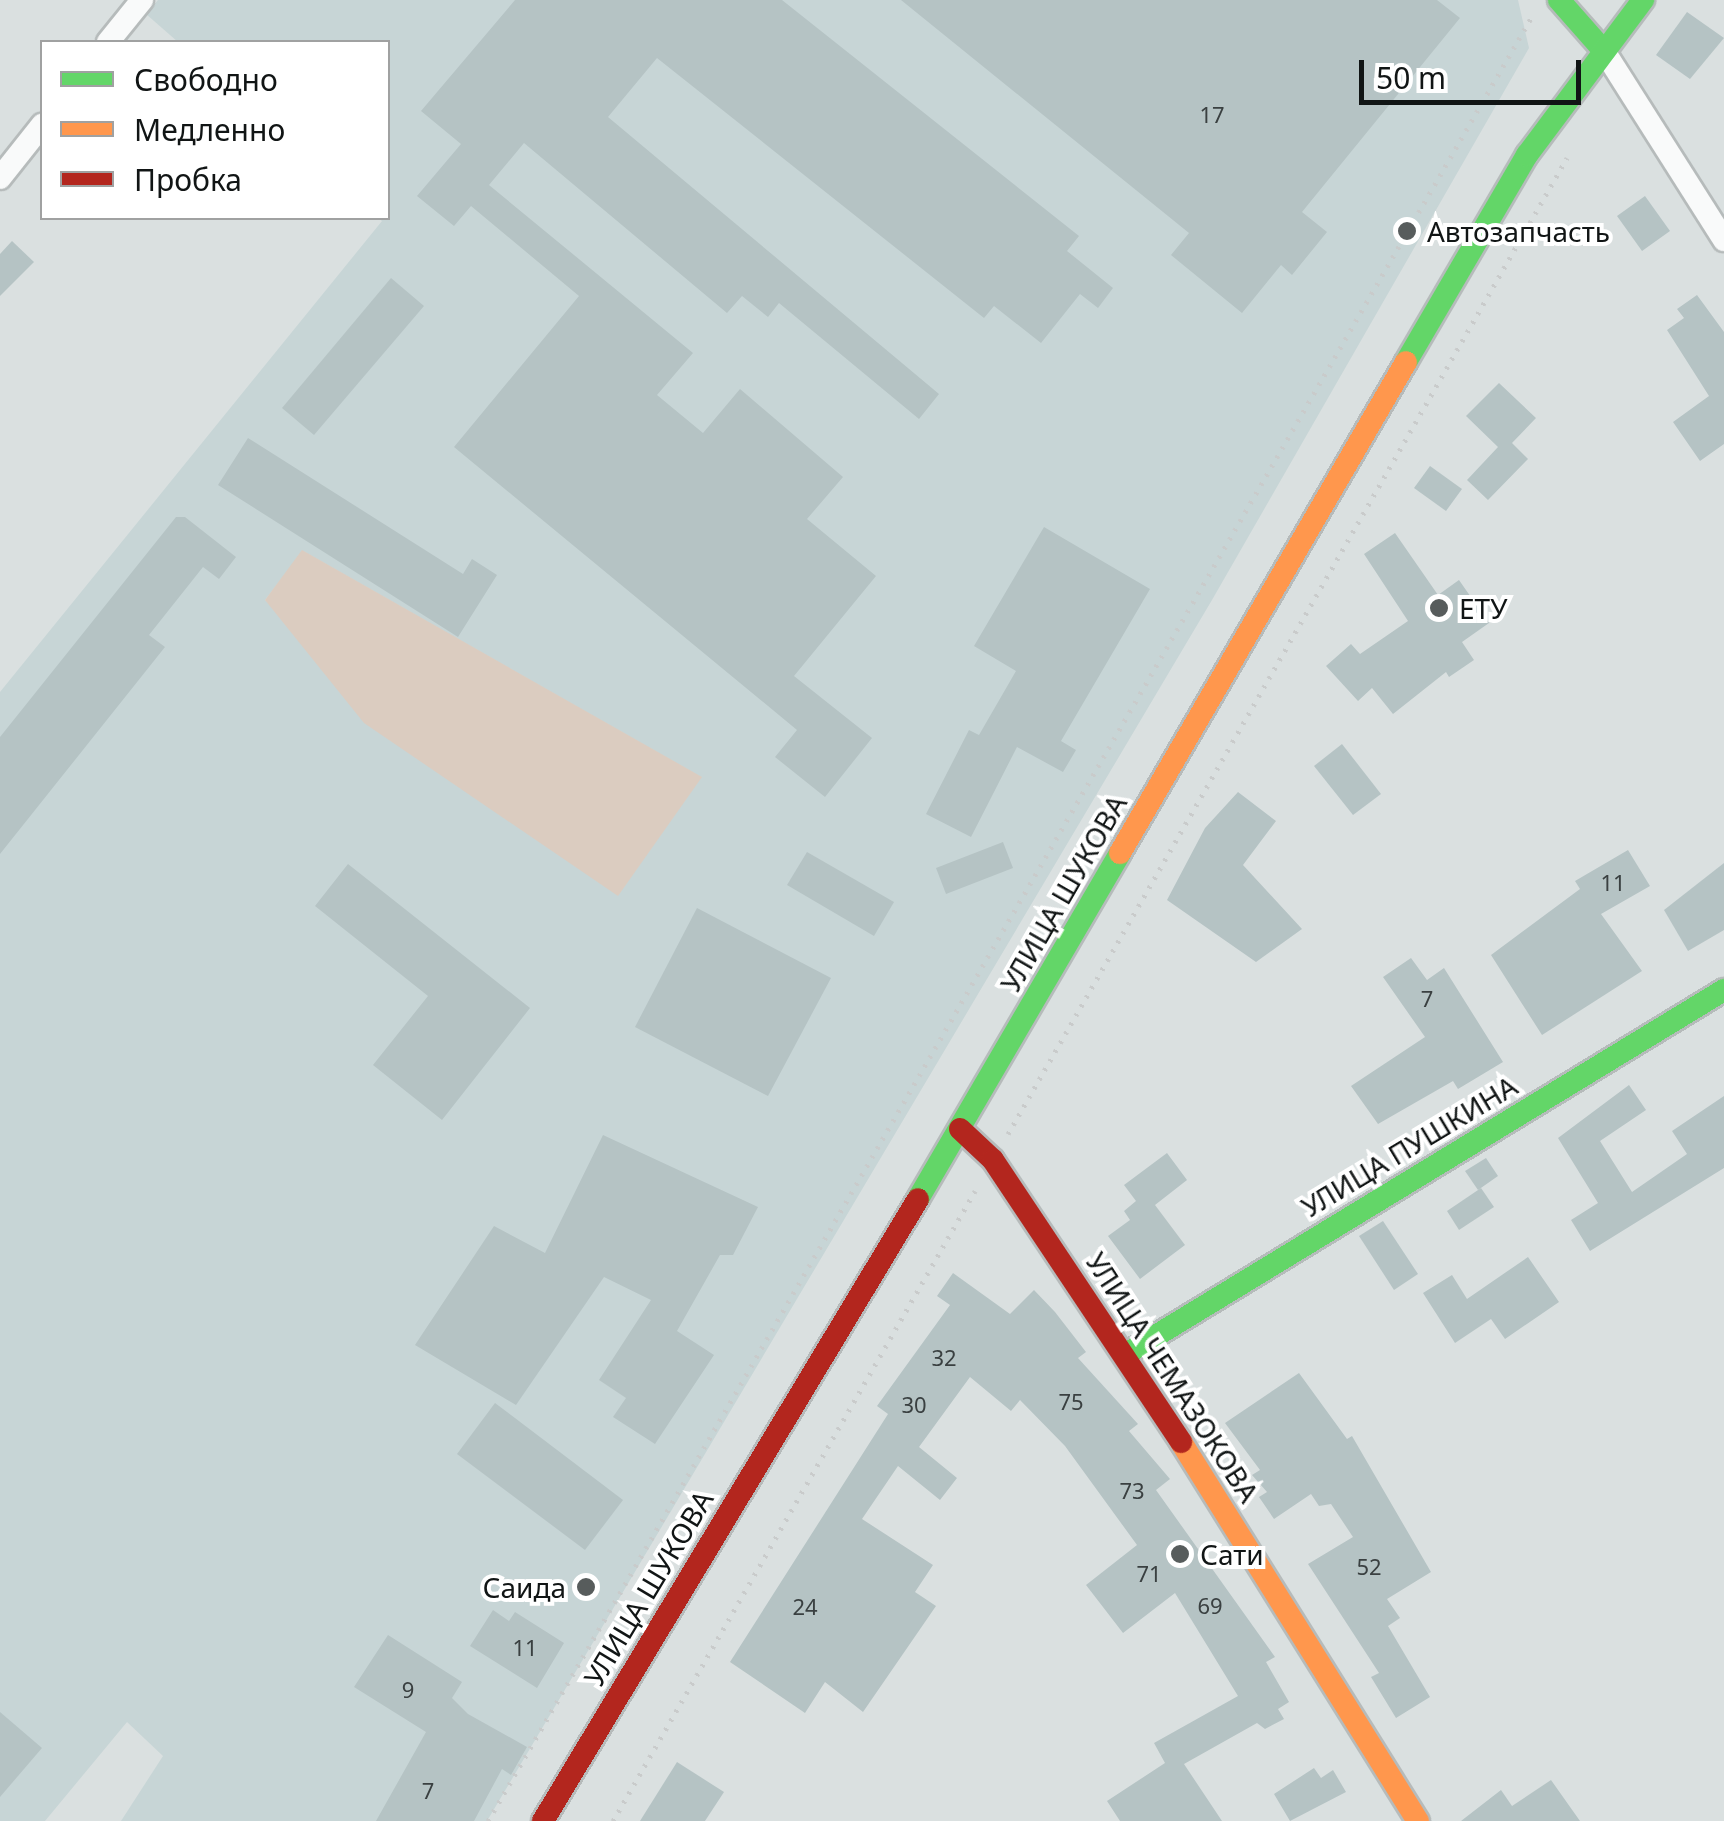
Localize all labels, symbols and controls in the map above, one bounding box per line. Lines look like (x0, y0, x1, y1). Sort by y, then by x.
legend (40, 40, 390, 220)
scale bar (1364, 40, 1586, 102)
text: 50 m (1376, 57, 1446, 98)
text: Свободно (134, 59, 278, 100)
house number: 17 (1199, 102, 1225, 128)
text: Медленно (134, 109, 285, 150)
text: Пробка (134, 159, 242, 200)
place label: Автозапчасть (1427, 214, 1610, 248)
marker: Автозапчасть (1396, 220, 1418, 242)
place label: ЕТУ (1459, 591, 1507, 625)
marker: ЕТУ (1428, 597, 1450, 619)
street label: УЛИЦА ШУКОВА (993, 789, 1133, 997)
house number: 11 (1600, 870, 1626, 896)
house number: 7 (1421, 986, 1433, 1012)
street label: УЛИЦА ПУШКИНА (1295, 1068, 1523, 1224)
street label: УЛИЦА ЧЕМАЗОКОВА (1080, 1246, 1266, 1508)
house number: 32 (931, 1345, 957, 1371)
house number: 75 (1058, 1389, 1084, 1415)
house number: 30 (901, 1392, 927, 1418)
house number: 73 (1119, 1478, 1145, 1504)
street label: УЛИЦА ШУКОВА (576, 1484, 720, 1692)
place label: Сати (1200, 1537, 1264, 1571)
marker: Сати (1169, 1543, 1191, 1565)
house number: 52 (1356, 1554, 1382, 1580)
house number: 71 (1136, 1561, 1162, 1587)
place label: Саида (483, 1570, 566, 1604)
marker: Саида (575, 1576, 597, 1598)
house number: 69 (1197, 1593, 1223, 1619)
house number: 24 (792, 1594, 818, 1620)
house number: 11 (512, 1635, 538, 1661)
house number: 9 (402, 1677, 414, 1703)
house number: 7 (422, 1778, 434, 1804)

